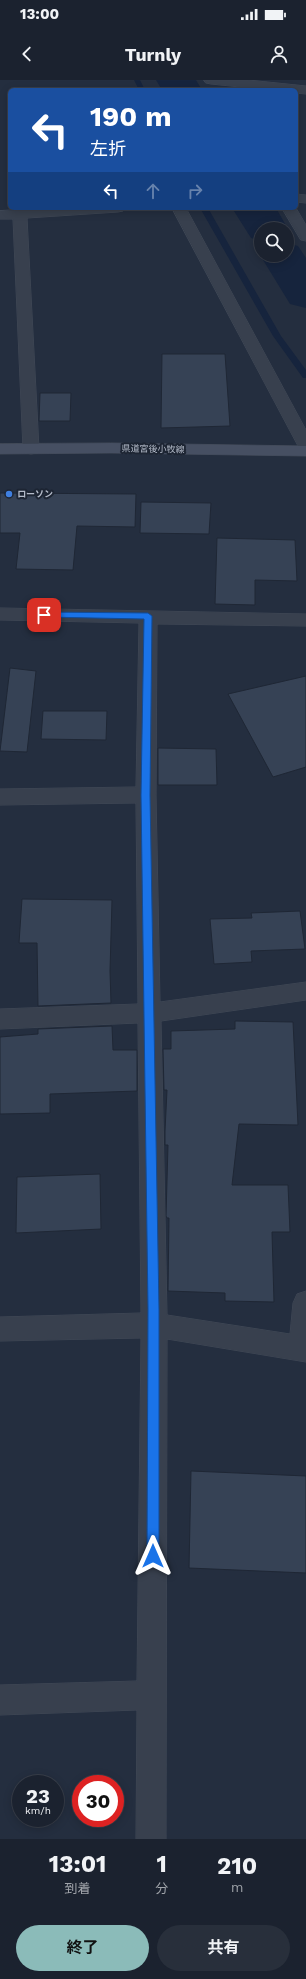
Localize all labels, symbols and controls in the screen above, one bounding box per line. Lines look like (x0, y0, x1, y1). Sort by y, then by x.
text: 13:00 (20, 5, 59, 23)
icon: back (16, 43, 38, 65)
icon: person (268, 43, 290, 65)
text: Turnly (125, 44, 181, 65)
text: 190 m (90, 100, 172, 133)
icon: left (24, 104, 76, 156)
text: 左折 (90, 138, 126, 159)
icon: left (100, 180, 122, 202)
icon: ahead (142, 180, 164, 202)
icon: right (184, 180, 206, 202)
map controls (254, 222, 294, 262)
button: search (254, 222, 294, 262)
street label: 県道宮後小牧線 (121, 443, 186, 455)
marker: ローソン (4, 489, 14, 499)
place label: ローソン (17, 489, 53, 499)
pin (27, 598, 61, 632)
icon: arrive (33, 604, 55, 626)
position arrow (132, 1535, 174, 1577)
speed limit sign: 30 (72, 1775, 124, 1827)
text: 23 (26, 1784, 50, 1808)
text: km/h (25, 1805, 51, 1816)
text: 13:01 (49, 1850, 106, 1878)
text: 1 (157, 1850, 167, 1878)
text: 210 (217, 1852, 257, 1880)
text: m (231, 1880, 243, 1895)
text: 到着 (65, 1881, 91, 1896)
text: 分 (155, 1881, 168, 1896)
button: 終了 (16, 1925, 149, 1971)
button: 共有 (157, 1925, 290, 1971)

